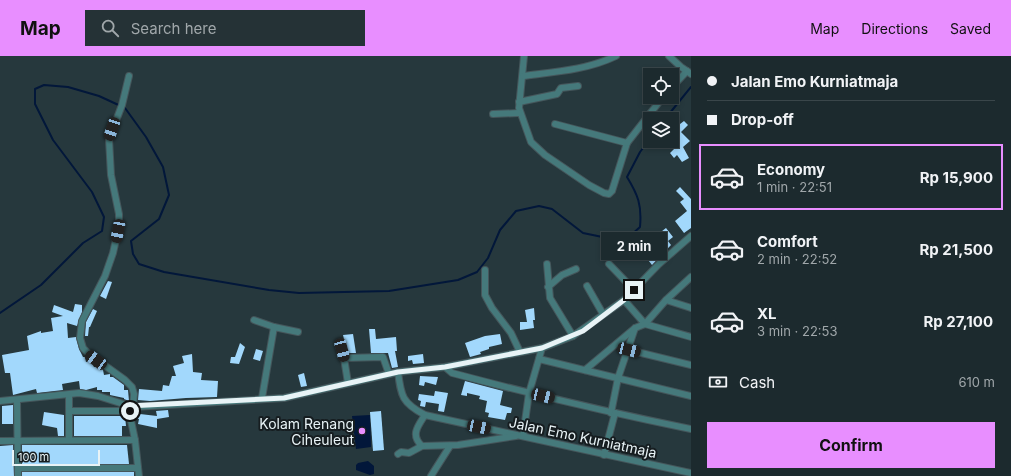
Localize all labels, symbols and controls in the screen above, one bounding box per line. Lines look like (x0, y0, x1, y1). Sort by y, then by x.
search box (85, 10, 365, 46)
text: Map (20, 17, 61, 40)
icon: search (99, 17, 121, 39)
text: Search here (131, 19, 216, 38)
text: Map (810, 20, 839, 37)
text: Directions (861, 20, 928, 37)
text: Saved (950, 20, 991, 37)
map controls (643, 68, 679, 148)
button: locate (643, 68, 679, 104)
text: Jalan Emo Kurniatmaja (731, 72, 898, 91)
text: Drop-off (731, 110, 794, 129)
button: layers (643, 112, 679, 148)
car (102, 116, 122, 142)
icon: car (709, 159, 745, 195)
text: Economy (757, 160, 825, 179)
text: Rp 15,900 (920, 168, 993, 187)
text: 1 min · 22:51 (757, 179, 832, 195)
car (110, 218, 126, 244)
icon: car (709, 231, 745, 267)
callout: 2 min (601, 232, 667, 260)
text: Comfort (757, 232, 818, 251)
text: 2 min (617, 238, 651, 254)
text: Rp 21,500 (919, 240, 993, 259)
text: 2 min · 22:52 (757, 251, 837, 267)
route end (625, 281, 643, 299)
icon: car (709, 303, 745, 339)
text: XL (757, 304, 777, 323)
text: Rp 27,100 (923, 312, 993, 331)
text: 3 min · 22:53 (757, 323, 838, 339)
car (333, 337, 351, 363)
car (616, 341, 642, 359)
car (83, 348, 109, 372)
icon: cash (707, 371, 729, 393)
text: Cash (739, 373, 775, 392)
text: 610 m (958, 374, 995, 390)
car (530, 387, 556, 405)
route start (121, 402, 139, 420)
street label: Jalan Emo Kurniatmaja (508, 413, 658, 461)
place label: Kolam Renang Ciheuleut (259, 415, 354, 448)
car (466, 419, 492, 435)
button: Confirm (707, 422, 995, 468)
marker: Kolam Renang Ciheuleut (357, 426, 367, 436)
scale bar (12, 448, 100, 467)
text: 100 m (18, 450, 49, 464)

